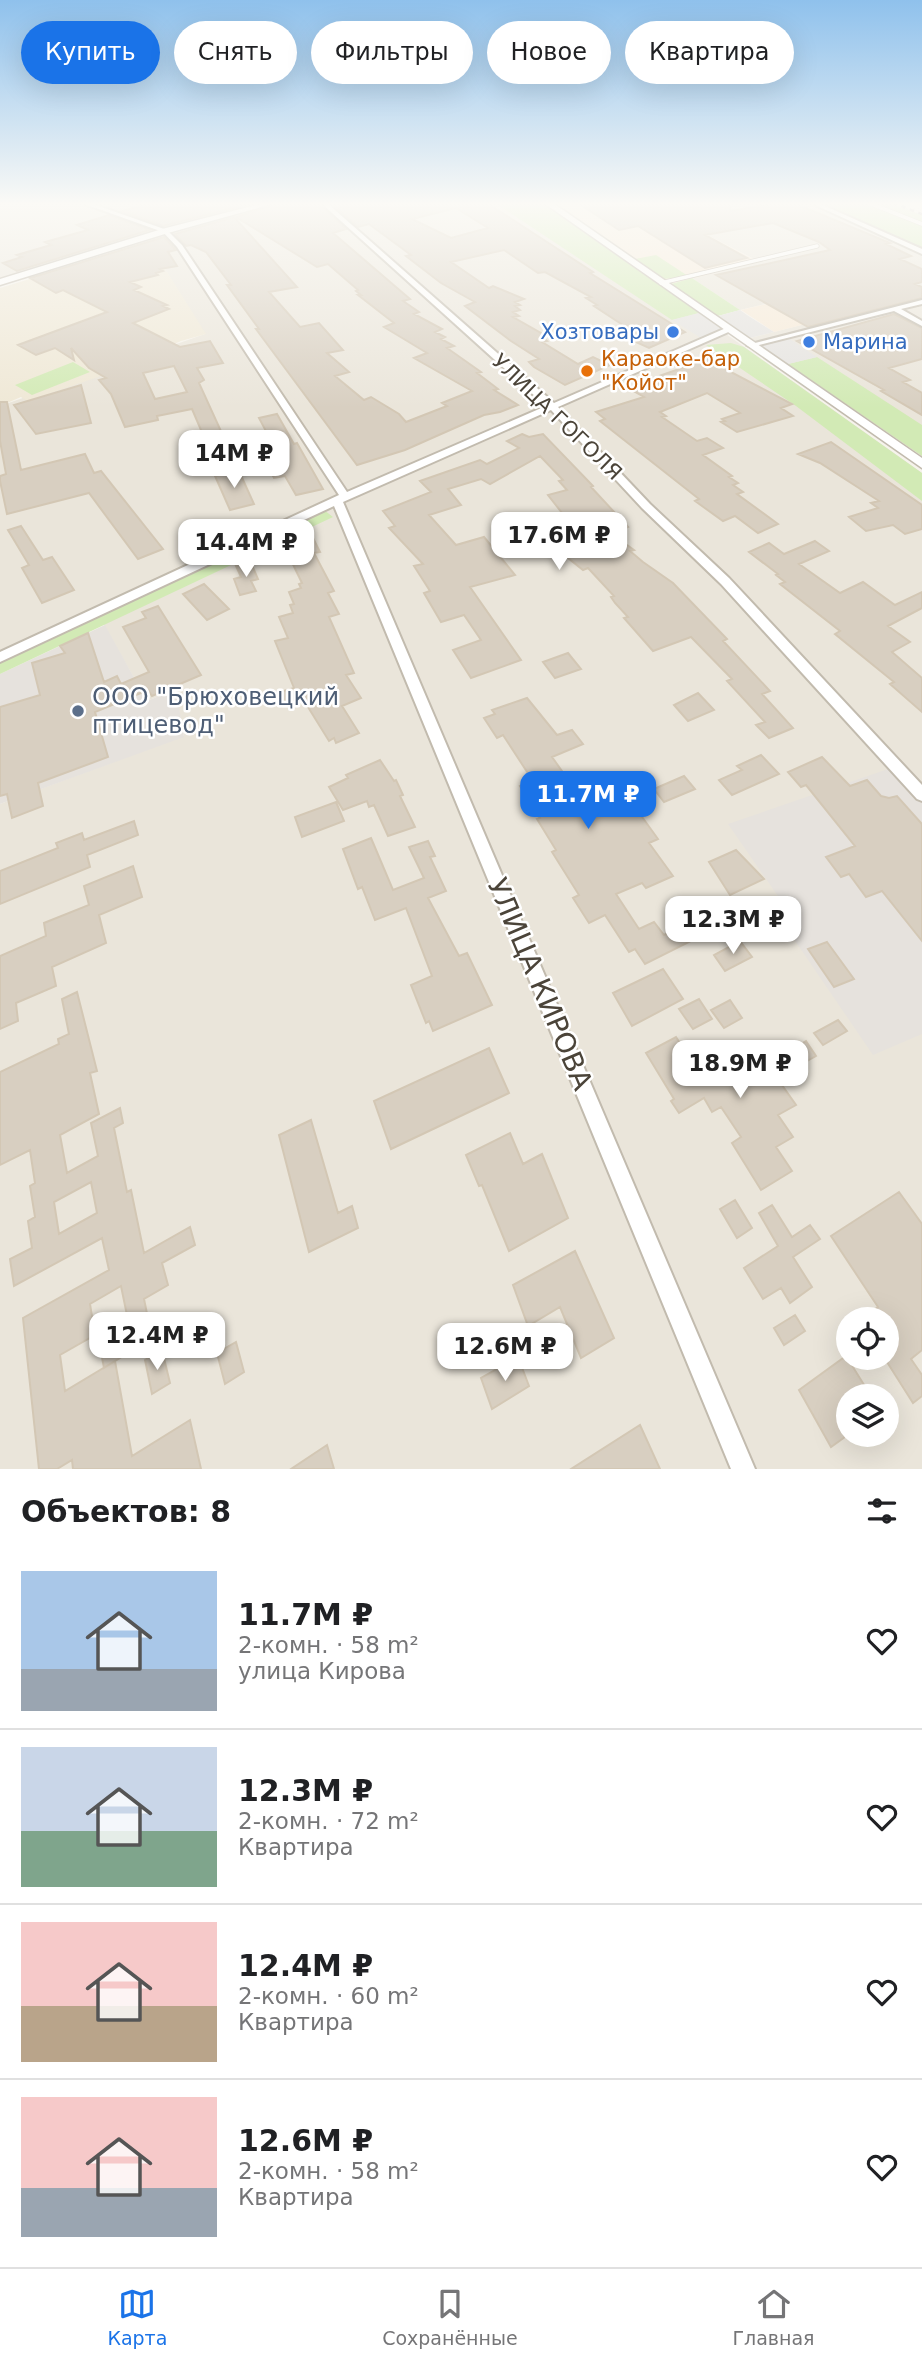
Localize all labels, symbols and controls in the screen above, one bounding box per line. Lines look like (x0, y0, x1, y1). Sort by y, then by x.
chip: Купить (21, 21, 160, 84)
chip: Снять (174, 21, 297, 84)
chip: Фильтры (311, 21, 473, 84)
chip: Новое (487, 21, 611, 84)
chip: Квартира (625, 21, 794, 84)
place label: Хозтовары (540, 320, 659, 344)
marker: Хозтовары (665, 324, 681, 340)
place label: Марина (823, 330, 908, 354)
marker: Марина (801, 334, 817, 350)
place label: Караоке-бар "Койот" (601, 347, 740, 395)
street label: УЛИЦА ГОГОЛЯ (487, 349, 627, 485)
marker: Караоке-бар "Койот" (579, 363, 595, 379)
pin: 14M ₽ (185, 430, 283, 490)
text: 14M ₽ (195, 440, 273, 466)
pin: 17.6M ₽ (494, 512, 624, 572)
pin: 14.4M ₽ (181, 520, 311, 579)
text: 17.6M ₽ (507, 522, 611, 548)
text: 14.4M ₽ (194, 529, 298, 555)
place label: ООО "Брюховецкий птицевод" (92, 683, 339, 739)
marker: ООО "Брюховецкий птицевод" (70, 703, 86, 719)
pin: 11.7M ₽ (523, 772, 653, 831)
text: 11.7M ₽ (536, 781, 640, 807)
street label: УЛИЦА КИРОВА (480, 873, 600, 1095)
pin: 12.3M ₽ (668, 897, 798, 956)
text: 12.3M ₽ (681, 906, 785, 932)
pin: 18.9M ₽ (675, 1040, 805, 1100)
text: 18.9M ₽ (688, 1050, 792, 1076)
map controls (836, 1307, 899, 1447)
button: locate (836, 1307, 899, 1370)
pin: 12.4M ₽ (92, 1312, 222, 1372)
text: 12.4M ₽ (105, 1322, 209, 1348)
pin: 12.6M ₽ (440, 1324, 570, 1383)
text: 12.6M ₽ (453, 1333, 557, 1359)
button: layers (836, 1384, 899, 1447)
icon: filters (863, 1492, 901, 1530)
text: Объектов: 8 (21, 1494, 231, 1529)
text: 11.7M ₽ (238, 1597, 373, 1632)
icon: home (77, 1599, 161, 1683)
icon: heart (863, 1622, 901, 1660)
text: 2-комн. · 58 m² (238, 1632, 419, 1658)
text: улица Кирова (238, 1658, 406, 1684)
text: 12.3M ₽ (238, 1773, 373, 1808)
icon: home (77, 1775, 161, 1859)
icon: heart (863, 1798, 901, 1836)
text: 2-комн. · 72 m² (238, 1808, 419, 1834)
text: Квартира (238, 1834, 354, 1860)
text: 12.4M ₽ (238, 1948, 373, 1983)
icon: home (77, 1950, 161, 2034)
icon: heart (863, 1973, 901, 2011)
text: 2-комн. · 60 m² (238, 1983, 419, 2009)
text: Квартира (238, 2009, 354, 2035)
text: 12.6M ₽ (238, 2123, 373, 2158)
icon: home (77, 2125, 161, 2209)
icon: heart (863, 2148, 901, 2186)
text: 2-комн. · 58 m² (238, 2158, 419, 2184)
text: Квартира (238, 2184, 354, 2210)
tab: Карта (107, 2285, 167, 2349)
tab: Сохранённые (382, 2285, 518, 2349)
tab: Главная (732, 2285, 815, 2349)

